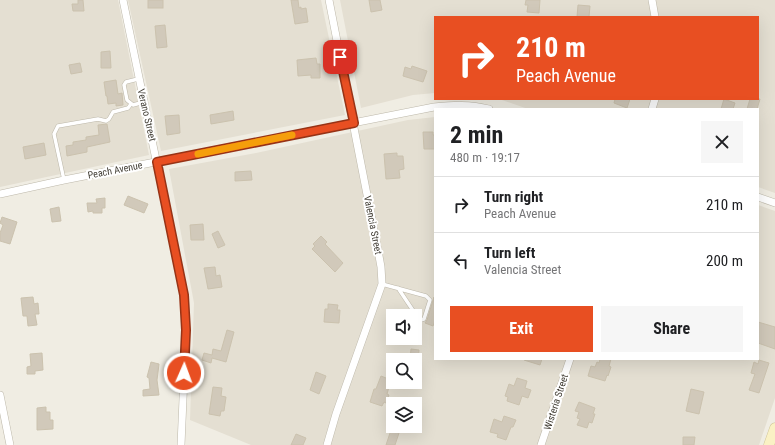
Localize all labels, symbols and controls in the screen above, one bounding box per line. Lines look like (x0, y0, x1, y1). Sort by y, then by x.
text: 210 m (516, 31, 586, 64)
icon: right (450, 32, 502, 84)
pin (323, 40, 357, 74)
icon: arrive (329, 46, 351, 68)
text: Peach Avenue (516, 65, 616, 86)
street label: Verano Street (136, 88, 158, 142)
text: 2 min (450, 121, 503, 149)
button: close (701, 121, 743, 163)
text: 480 m · 19:17 (450, 150, 520, 165)
street label: Peach Avenue (87, 159, 144, 181)
text: Turn right (484, 188, 543, 206)
icon: right (450, 194, 472, 216)
street label: Valencia Street (362, 195, 384, 255)
text: 210 m (706, 196, 743, 214)
text: Peach Avenue (484, 206, 556, 221)
text: Turn left (484, 244, 535, 262)
icon: left (450, 250, 472, 272)
text: 200 m (706, 252, 743, 270)
text: Valencia Street (484, 262, 561, 277)
button: Exit (450, 306, 593, 352)
button: Share (601, 306, 743, 352)
map controls (386, 309, 422, 433)
button: sound (386, 309, 422, 345)
position arrow (163, 352, 205, 394)
button: search (386, 353, 422, 389)
street label: Wisteria Street (542, 373, 570, 431)
button: layers (386, 397, 422, 433)

